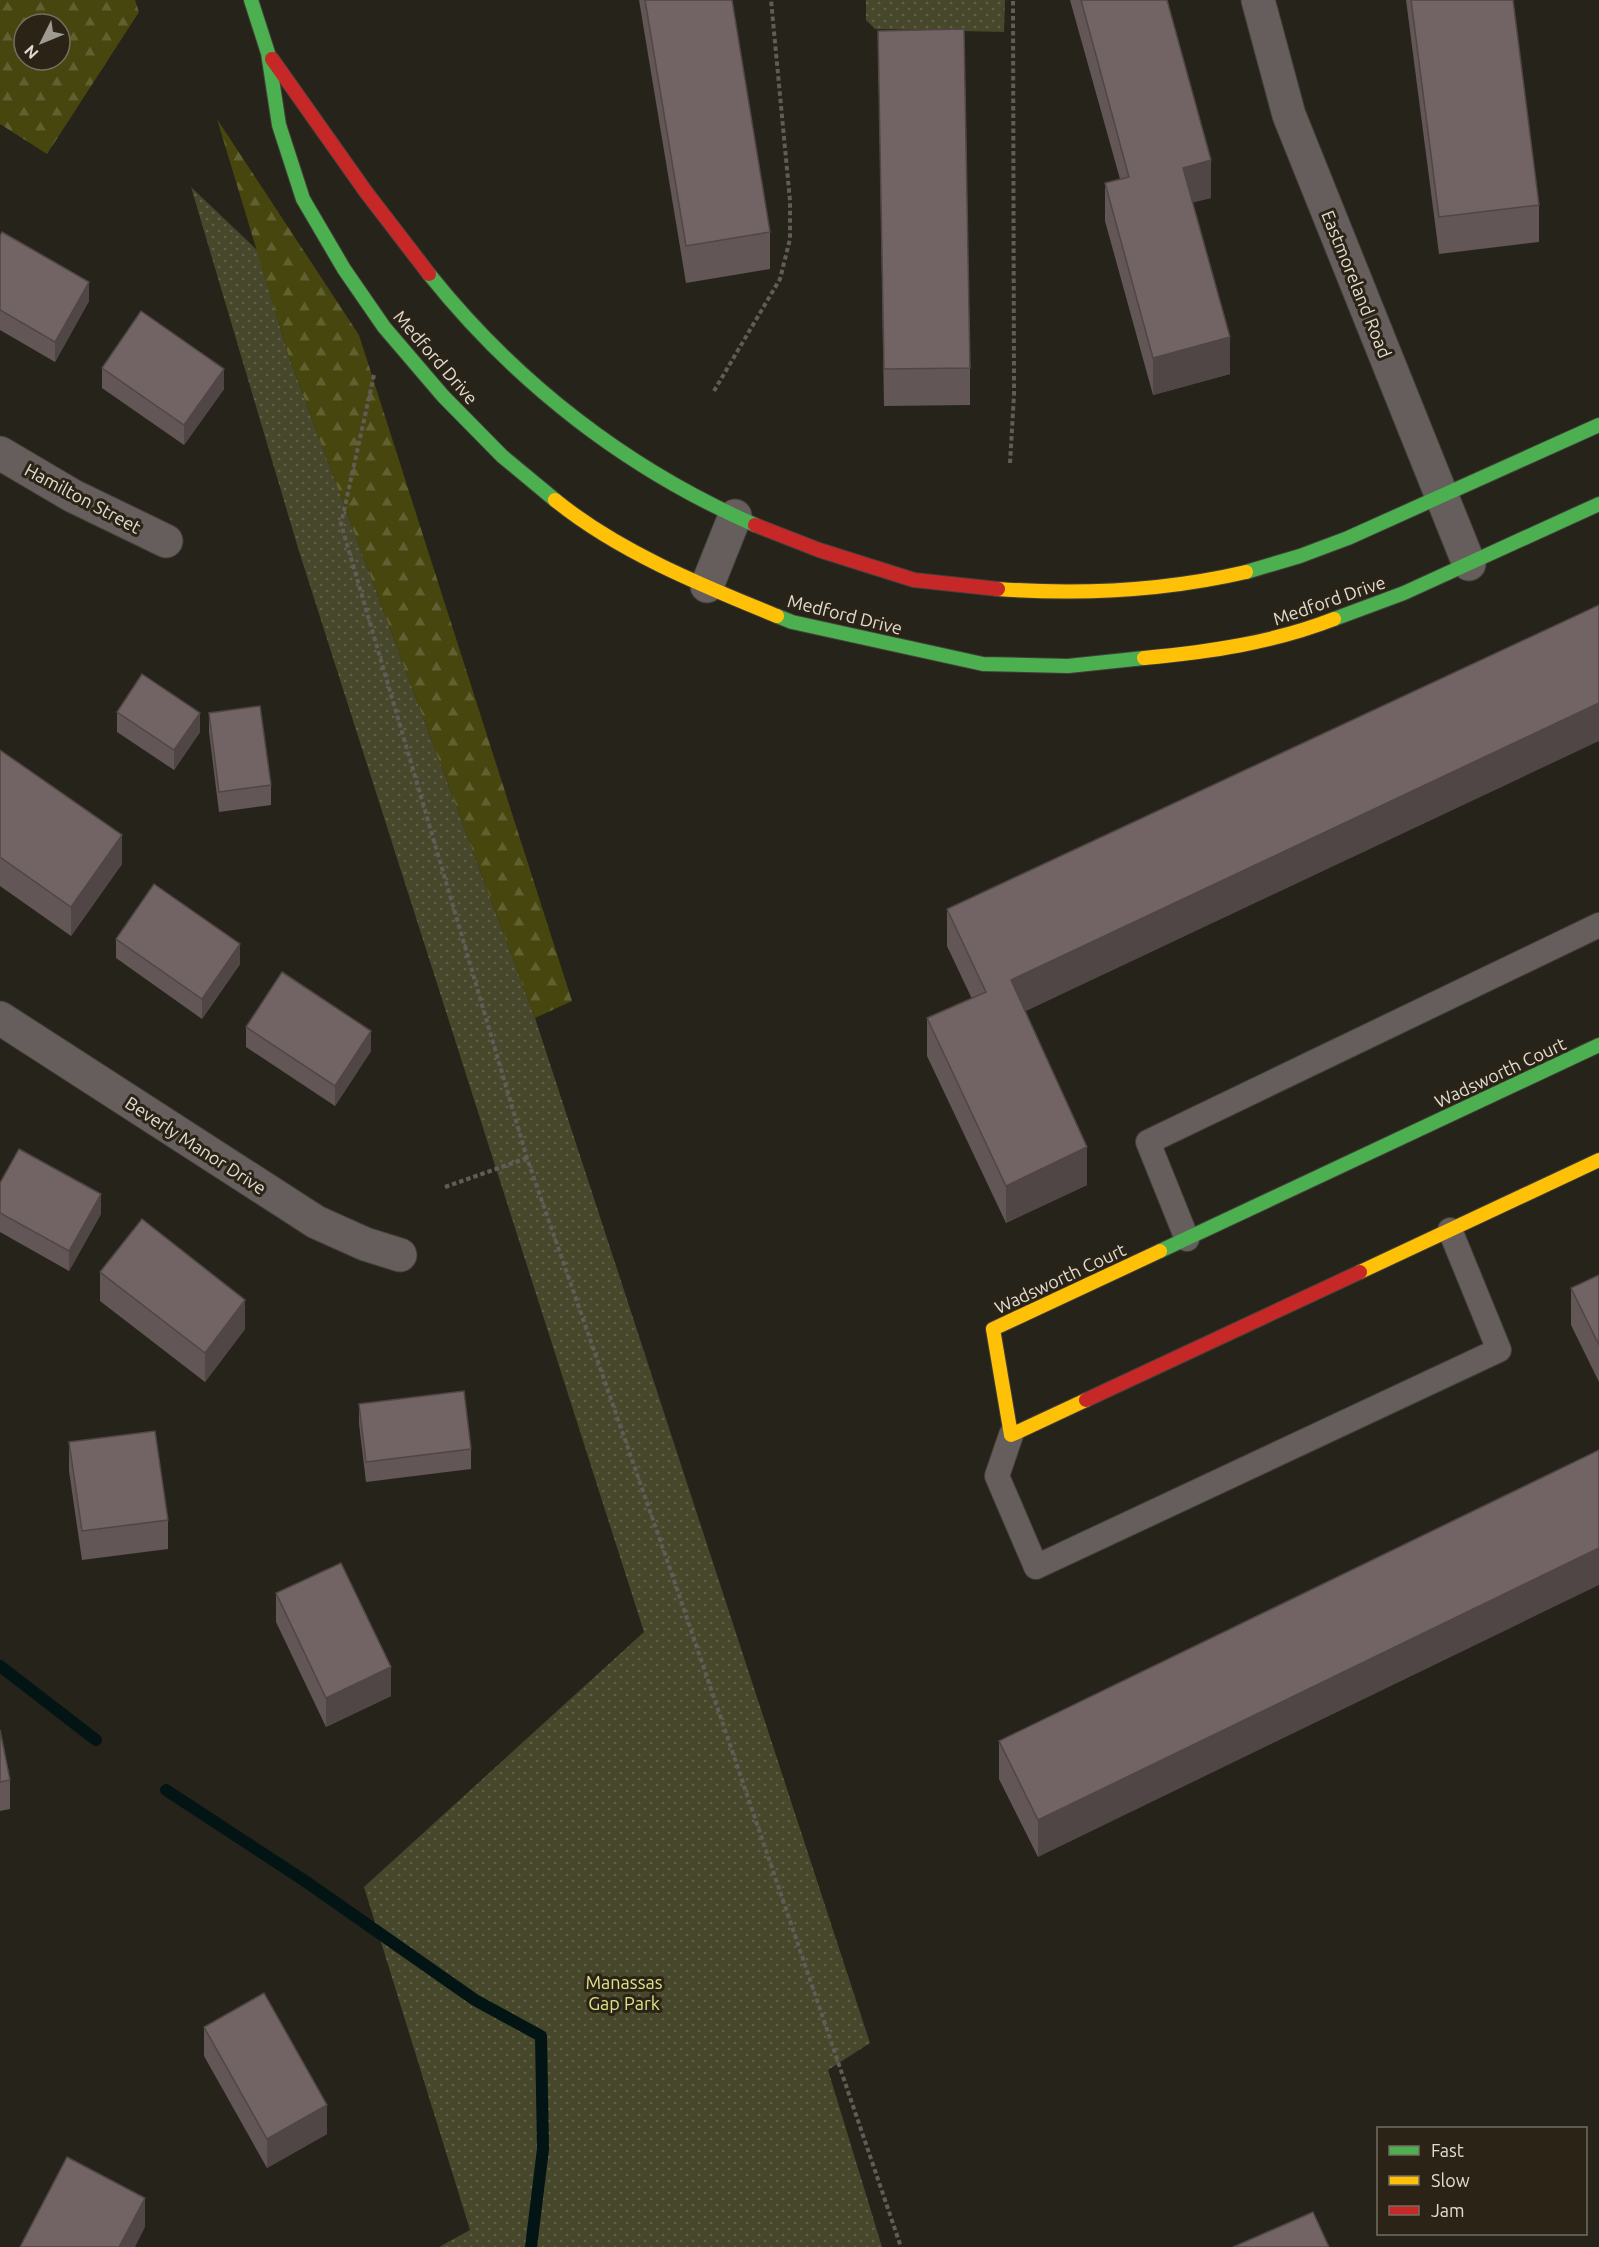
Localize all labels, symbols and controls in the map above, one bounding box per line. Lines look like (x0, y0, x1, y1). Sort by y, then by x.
north arrow (12, 12, 72, 72)
text: N (20, 42, 42, 63)
street label: Eastmoreland Road (1318, 207, 1396, 361)
street label: Medford Drive (390, 306, 482, 408)
street label: Hamilton Street (22, 459, 144, 537)
street label: Medford Drive (1270, 571, 1388, 629)
street label: Medford Drive (786, 590, 904, 638)
street label: Wadsworth Court (1431, 1033, 1569, 1111)
street label: Beverly Manor Drive (122, 1092, 270, 1198)
street label: Wadsworth Court (991, 1239, 1129, 1317)
park label: Manassas Gap Park (585, 1972, 663, 2013)
legend (1377, 2127, 1587, 2235)
text: Fast (1431, 2140, 1464, 2160)
text: Slow (1431, 2170, 1470, 2190)
text: Jam (1431, 2200, 1465, 2220)

